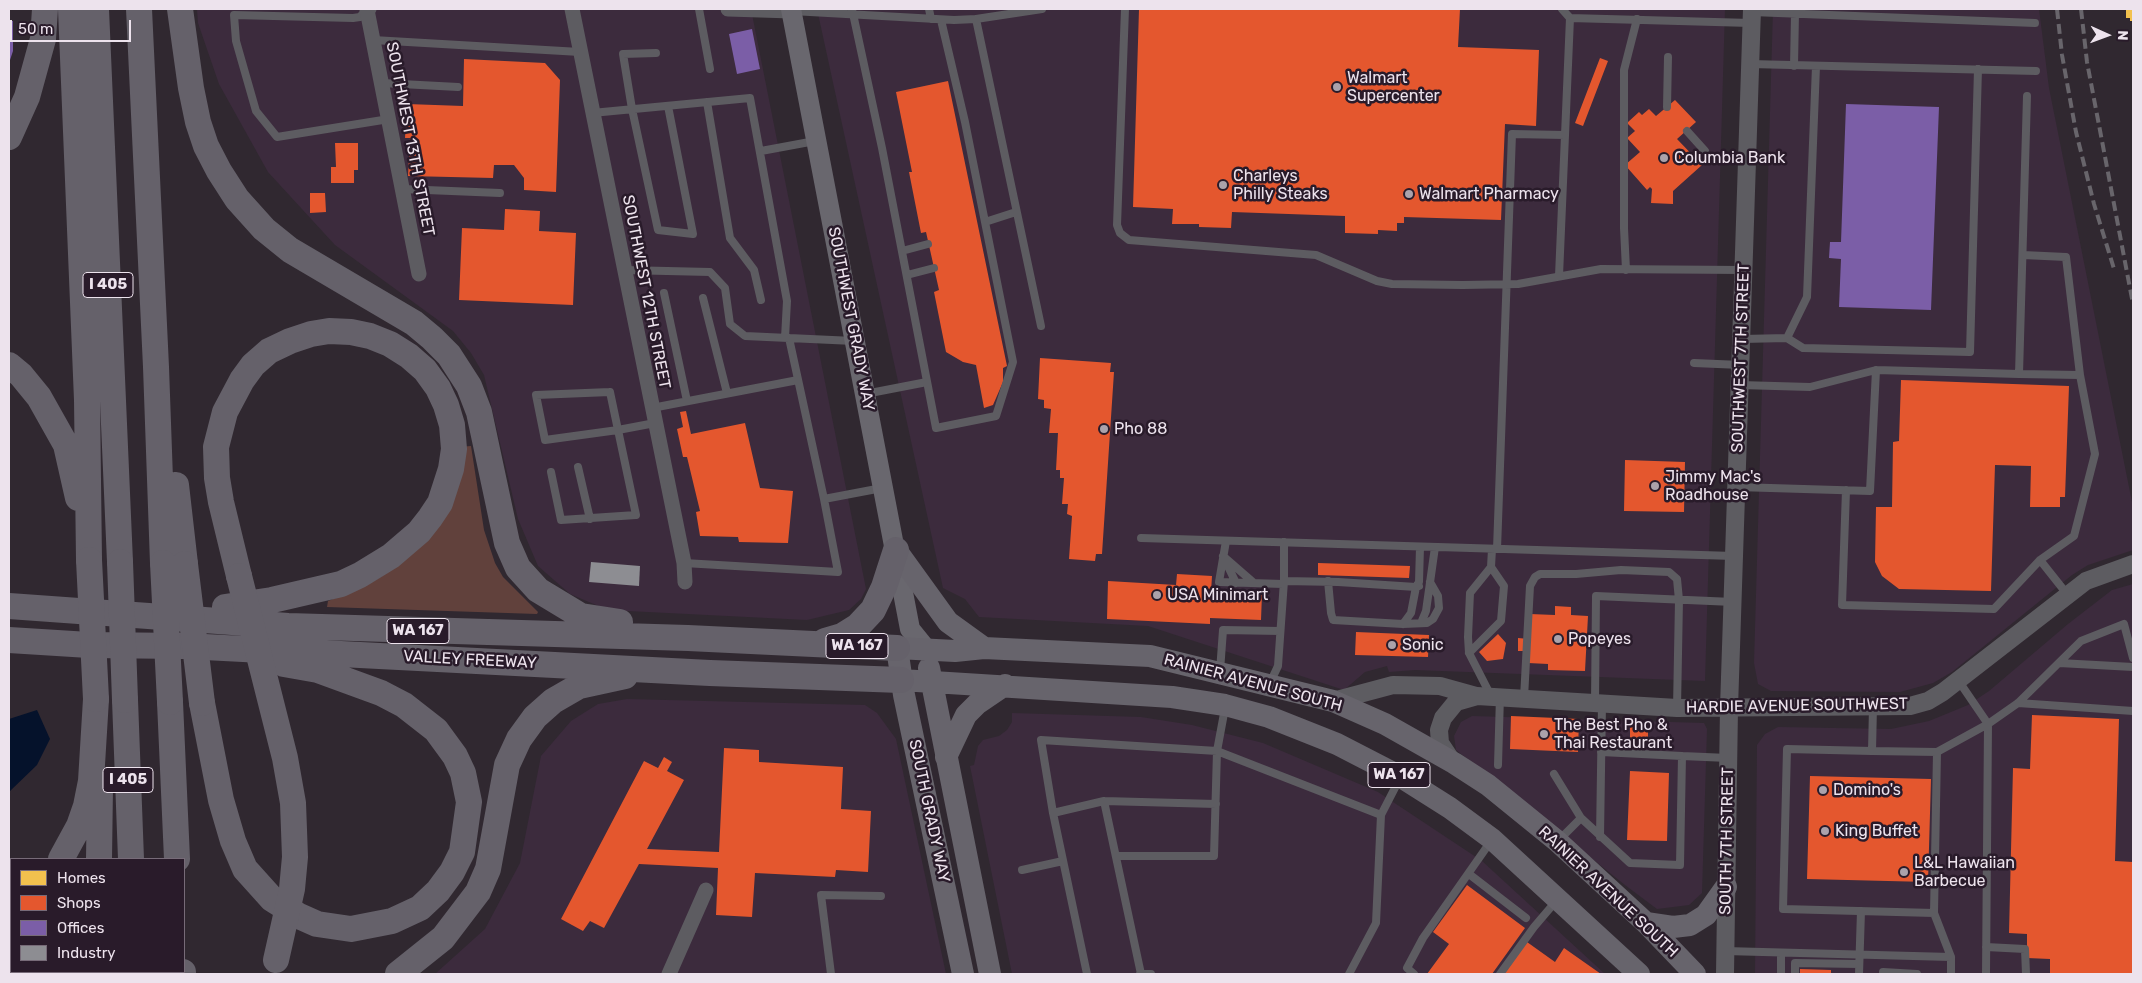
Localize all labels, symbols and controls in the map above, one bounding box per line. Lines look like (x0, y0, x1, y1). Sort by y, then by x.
scale bar (12, 10, 134, 42)
north arrow (2082, 10, 2132, 60)
text: 50 m (18, 20, 53, 38)
text: N (2114, 30, 2131, 41)
street label: SOUTHWEST 13TH STREET (382, 40, 438, 238)
place label: Walmart Supercenter (1347, 68, 1440, 106)
marker: Walmart Supercenter (1331, 81, 1343, 93)
place label: Columbia Bank (1674, 148, 1785, 168)
marker: Columbia Bank (1658, 152, 1670, 164)
place label: Charleys Philly Steaks (1233, 166, 1328, 204)
marker: Charleys Philly Steaks (1217, 179, 1229, 191)
place label: Walmart Pharmacy (1419, 184, 1559, 204)
marker: Walmart Pharmacy (1403, 188, 1415, 200)
street label: SOUTHWEST 12TH STREET (618, 193, 674, 391)
street label: SOUTHWEST GRADY WAY (824, 225, 878, 413)
street label: SOUTHWEST 7TH STREET (1728, 263, 1754, 453)
road number: I 405 (83, 272, 133, 298)
place label: Pho 88 (1114, 419, 1167, 439)
marker: Pho 88 (1098, 423, 1110, 435)
place label: Jimmy Mac's Roadhouse (1665, 467, 1761, 505)
marker: Jimmy Mac's Roadhouse (1649, 480, 1661, 492)
place label: USA Minimart (1167, 585, 1268, 605)
marker: USA Minimart (1151, 589, 1163, 601)
road number: WA 167 (387, 618, 449, 644)
place label: Popeyes (1568, 629, 1631, 649)
marker: Popeyes (1552, 633, 1564, 645)
road number: WA 167 (826, 634, 888, 658)
place label: Sonic (1402, 635, 1444, 655)
marker: Sonic (1386, 639, 1398, 651)
street label: VALLEY FREEWAY (403, 647, 537, 673)
street label: RAINIER AVENUE SOUTH (1162, 650, 1344, 716)
street label: HARDIE AVENUE SOUTHWEST (1686, 694, 1908, 718)
place label: The Best Pho & Thai Restaurant (1554, 715, 1672, 753)
marker: The Best Pho & Thai Restaurant (1538, 728, 1550, 740)
street label: SOUTH GRADY WAY (904, 738, 954, 884)
road number: WA 167 (1368, 762, 1430, 788)
street label: SOUTH 7TH STREET (1716, 767, 1738, 915)
road number: I 405 (103, 768, 153, 792)
place label: Domino's (1833, 780, 1901, 800)
marker: Domino's (1817, 784, 1829, 796)
place label: King Buffet (1835, 821, 1918, 841)
street label: RAINIER AVENUE SOUTH (1534, 822, 1682, 962)
marker: King Buffet (1819, 825, 1831, 837)
place label: L&L Hawaiian Barbecue (1914, 853, 2015, 891)
legend (10, 858, 185, 973)
marker: L&L Hawaiian Barbecue (1898, 866, 1910, 878)
text: Homes (57, 869, 106, 887)
text: Shops (57, 894, 101, 912)
text: Offices (57, 919, 104, 937)
text: Industry (57, 944, 116, 962)

